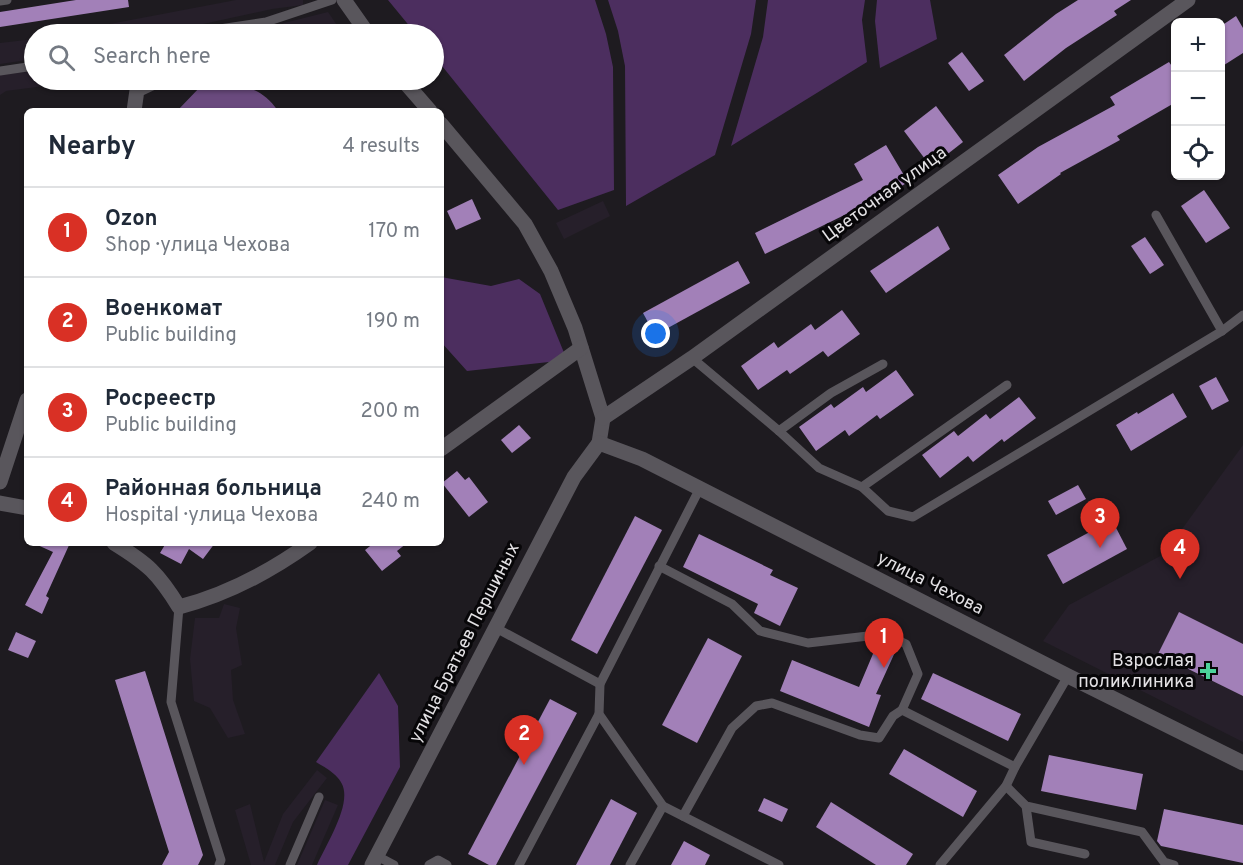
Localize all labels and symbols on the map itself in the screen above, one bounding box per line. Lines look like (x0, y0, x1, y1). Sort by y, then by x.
street label: Цветочная улица (818, 142, 952, 248)
your location (641, 319, 670, 348)
pin: 3 (1080, 498, 1120, 548)
pin: 4 (1160, 530, 1200, 579)
street label: улица Братьев Першиных (404, 539, 526, 747)
street label: улица Чехова (873, 547, 987, 621)
pin: 1 (864, 618, 904, 668)
place label: Взрослая поликлиника (1078, 650, 1194, 694)
marker: Взрослая поликлиника (1199, 662, 1217, 680)
pin: 2 (504, 716, 544, 765)

